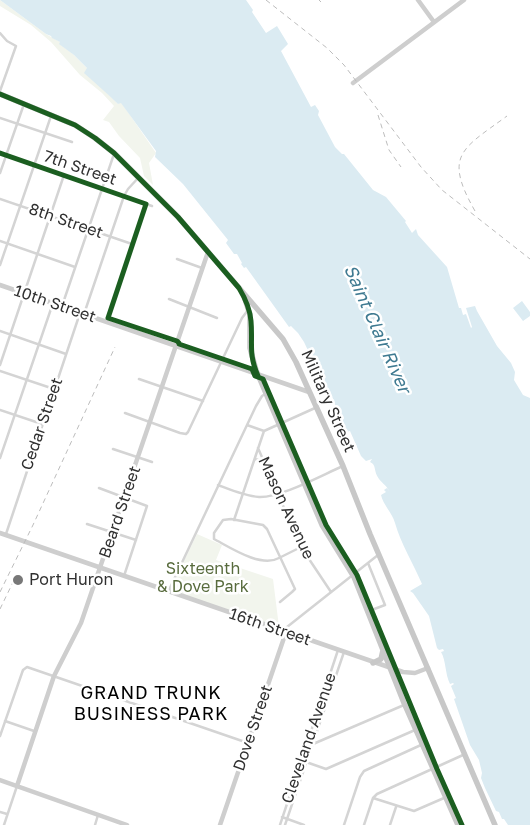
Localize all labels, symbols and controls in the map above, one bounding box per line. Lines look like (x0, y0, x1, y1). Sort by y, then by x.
street label: 7th Street (41, 147, 119, 189)
street label: 8th Street (26, 199, 106, 243)
water label: Saint Clair River (339, 262, 415, 396)
street label: 10th Street (12, 281, 98, 327)
street label: Military Street (297, 347, 359, 455)
street label: Cedar Street (17, 375, 67, 473)
street label: Mason Avenue (254, 454, 318, 562)
street label: Beard Street (95, 463, 145, 561)
park label: Sixteenth & Dove Park (157, 559, 249, 597)
place label: Port Huron (29, 570, 113, 590)
marker: Port Huron (11, 573, 25, 587)
street label: 16th Street (227, 604, 313, 650)
street label: Cleveland Avenue (278, 670, 340, 806)
district label: GRAND TRUNK BUSINESS PARK (72, 682, 230, 724)
street label: Dove Street (229, 682, 277, 774)

